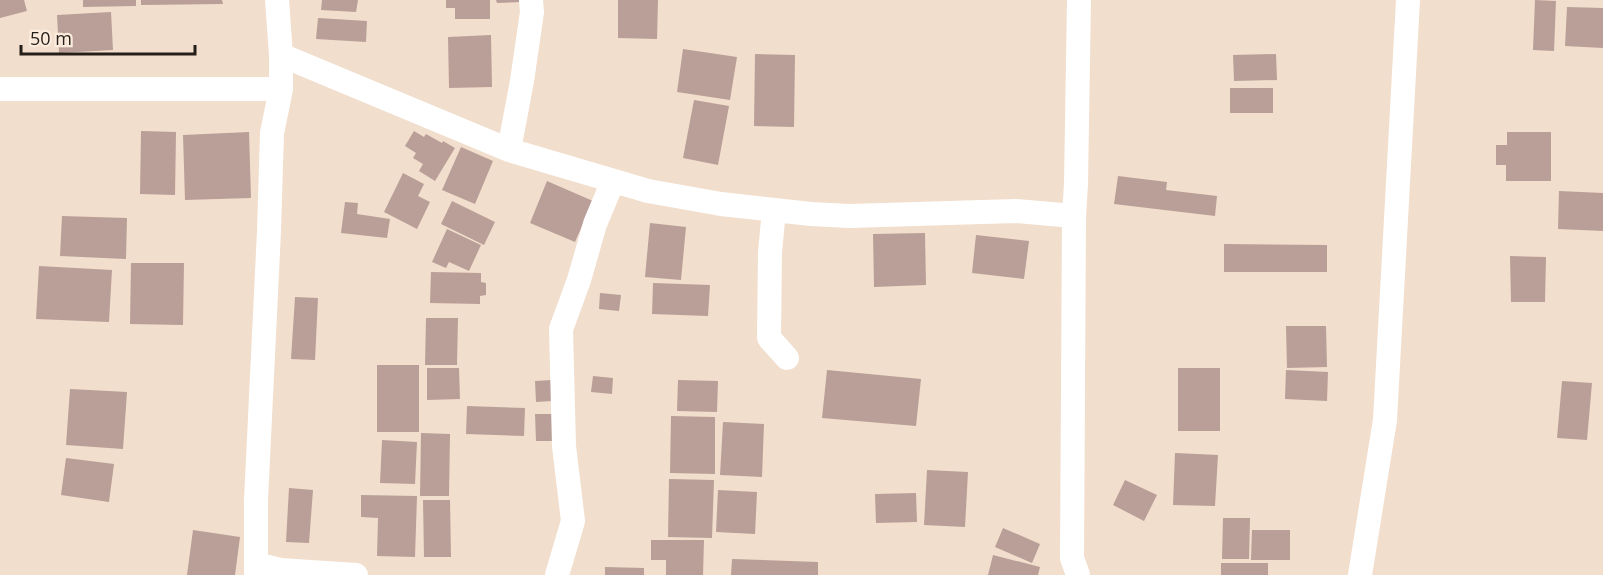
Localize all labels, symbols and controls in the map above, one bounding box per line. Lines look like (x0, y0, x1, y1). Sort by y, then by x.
scale bar (21, 18, 195, 56)
text: 50 m (30, 26, 72, 50)

